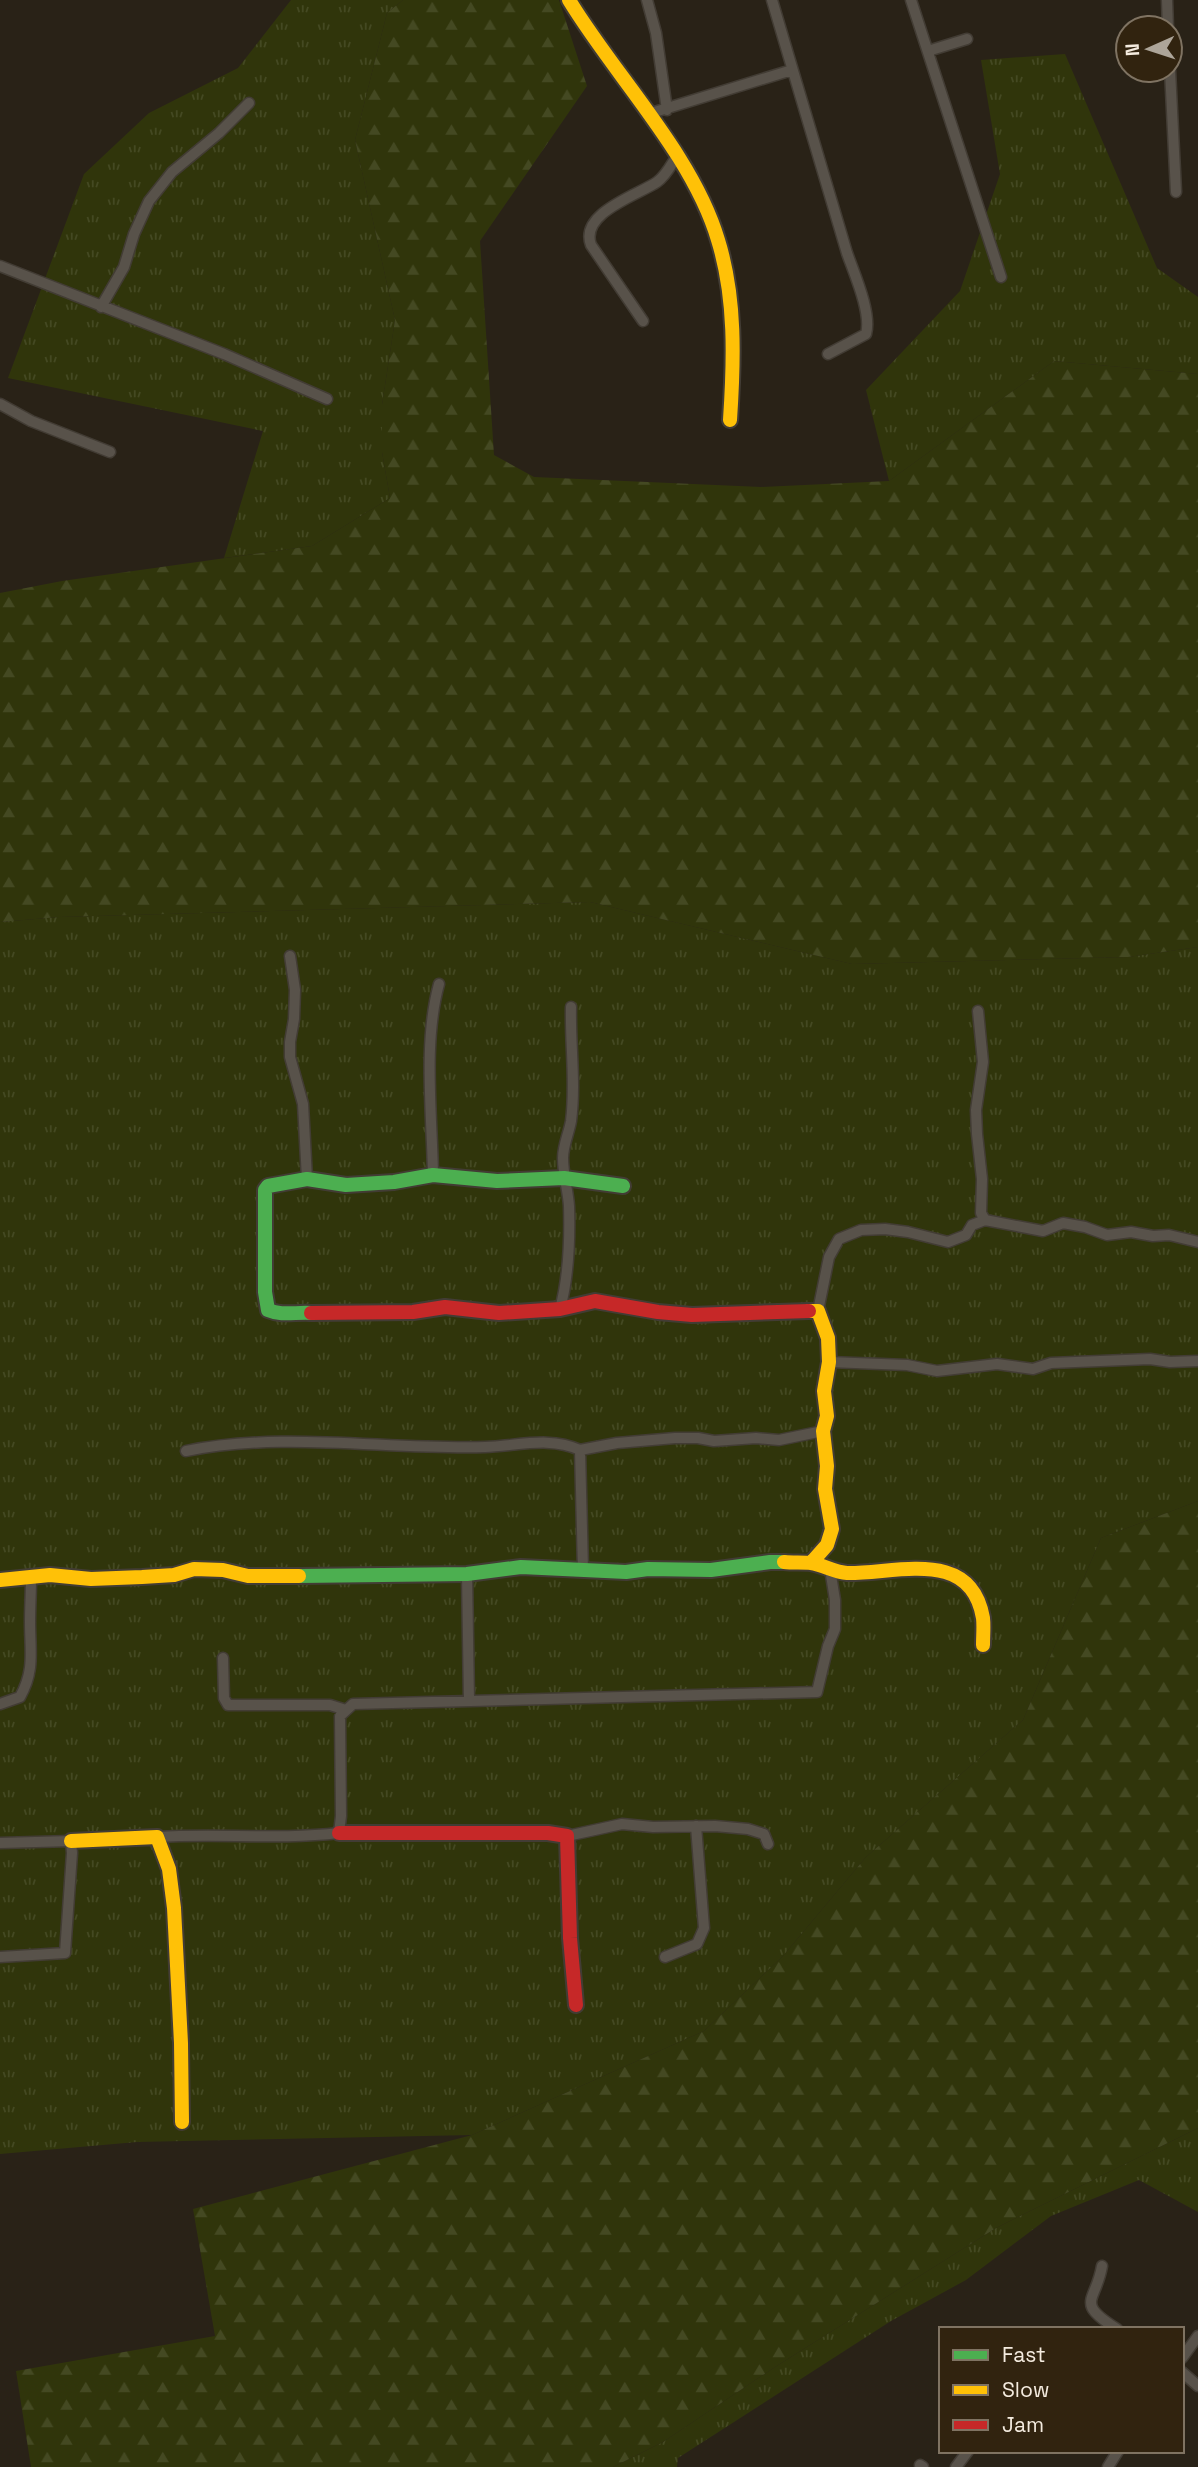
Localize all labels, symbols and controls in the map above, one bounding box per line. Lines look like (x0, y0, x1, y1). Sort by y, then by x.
north arrow (1114, 14, 1184, 84)
text: N (1120, 43, 1145, 57)
legend (939, 2327, 1184, 2453)
text: Fast (1002, 2341, 1046, 2368)
text: Slow (1002, 2376, 1050, 2403)
text: Jam (1002, 2411, 1044, 2438)

